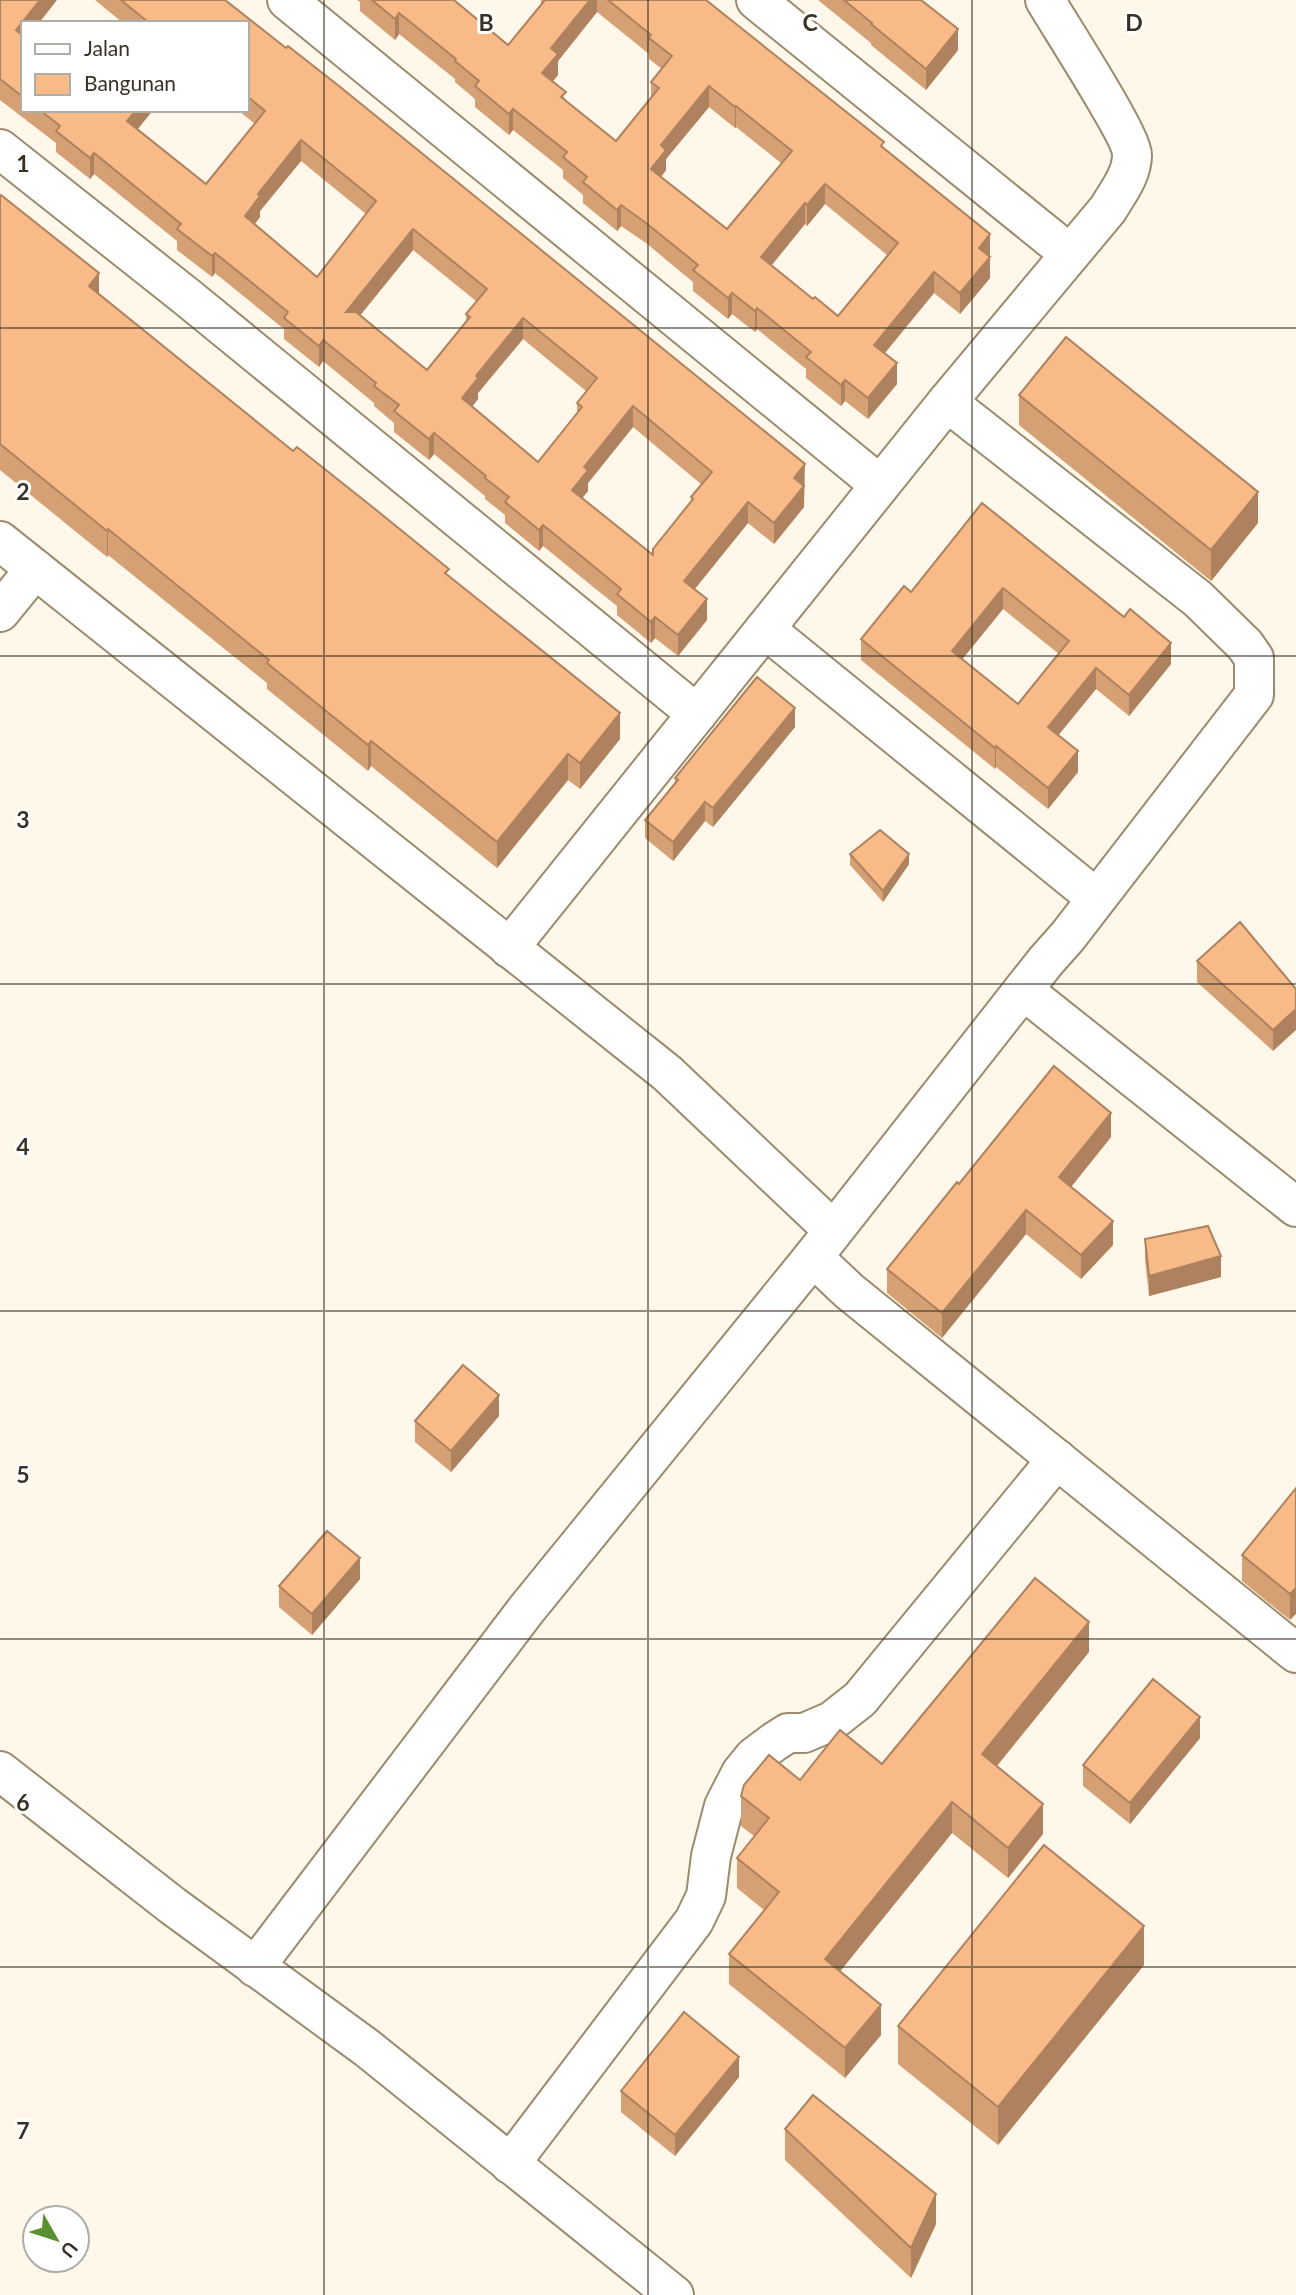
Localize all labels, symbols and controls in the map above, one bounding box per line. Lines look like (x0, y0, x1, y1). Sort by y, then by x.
text: B (478, 8, 494, 36)
text: C (802, 8, 818, 36)
text: D (1125, 8, 1143, 36)
legend (21, 21, 248, 112)
text: Jalan (84, 35, 130, 60)
text: Bangunan (84, 70, 176, 95)
text: 1 (16, 149, 30, 177)
text: 2 (16, 477, 30, 505)
text: 3 (16, 805, 30, 833)
text: 4 (16, 1132, 30, 1160)
text: 5 (16, 1460, 30, 1488)
text: 6 (16, 1788, 30, 1816)
text: 7 (16, 2116, 30, 2144)
north arrow (21, 2204, 91, 2274)
text: U (56, 2237, 83, 2263)

